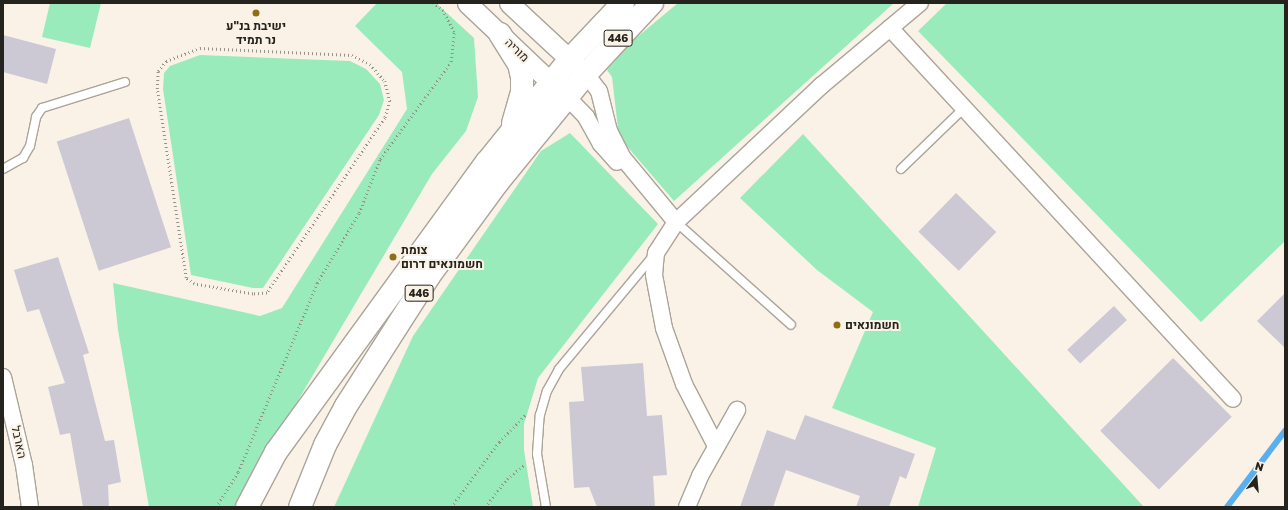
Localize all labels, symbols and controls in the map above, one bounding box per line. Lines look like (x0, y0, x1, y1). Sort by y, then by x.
marker: ישיבת בנ"ע נר תמיד (251, 8, 261, 18)
place label: ישיבת בנ"ע נר תמיד (226, 19, 286, 47)
road number: 446 (603, 29, 633, 47)
street label: מוריה (502, 35, 532, 65)
place label: צומת חשמונאים דרום (401, 243, 483, 271)
marker: צומת חשמונאים דרום (388, 252, 398, 262)
road number: 446 (404, 284, 434, 302)
place label: חשמונאים (845, 318, 899, 332)
marker: חשמונאים (832, 320, 842, 330)
street label: הארבל (9, 424, 29, 460)
north arrow (1236, 458, 1276, 498)
text: N (1254, 459, 1265, 473)

